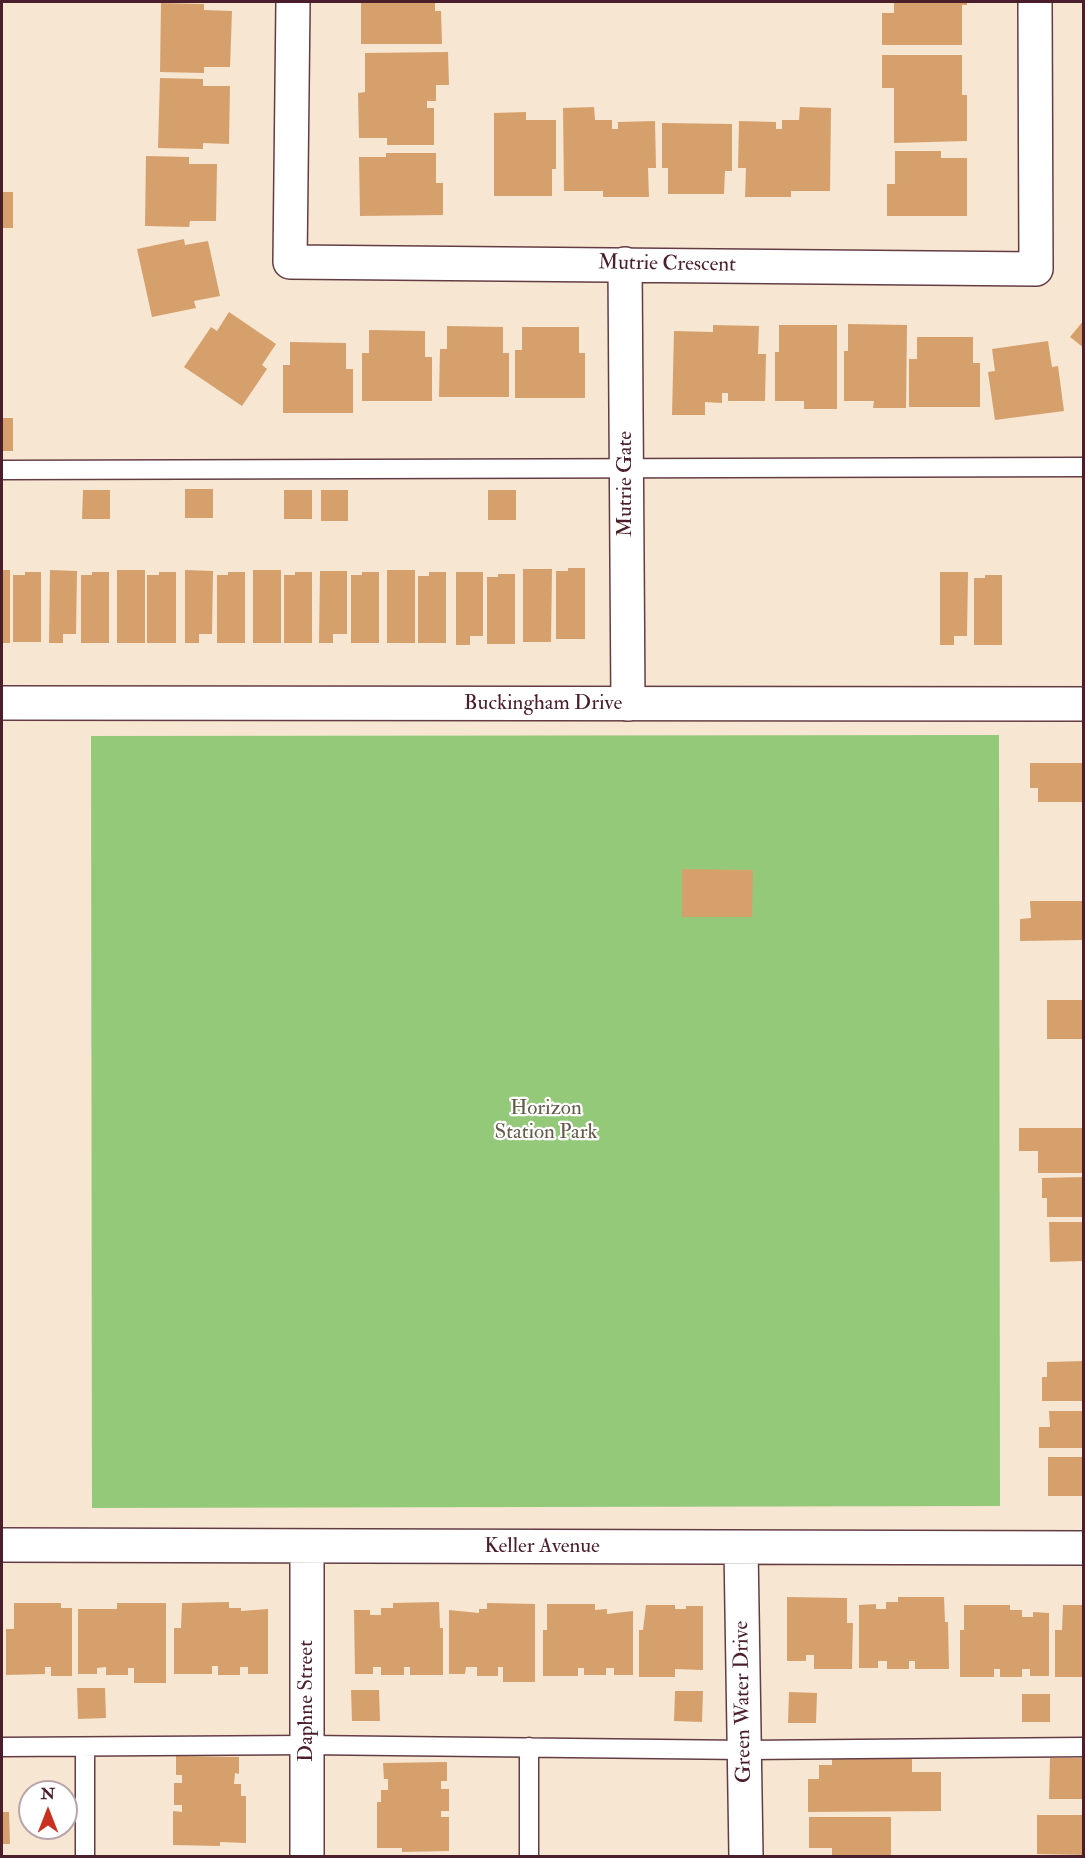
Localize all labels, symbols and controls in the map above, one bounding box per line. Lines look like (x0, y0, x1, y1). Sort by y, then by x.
street label: Mutrie Crescent (598, 251, 736, 279)
street label: Mutrie Gate (613, 431, 639, 537)
street label: Buckingham Drive (464, 691, 622, 717)
park label: Horizon Station Park (495, 1096, 597, 1146)
street label: Keller Avenue (484, 1534, 600, 1560)
street label: Green Water Drive (730, 1621, 758, 1783)
street label: Daphne Street (294, 1640, 320, 1762)
north arrow (18, 1780, 78, 1840)
text: N (41, 1784, 55, 1804)

